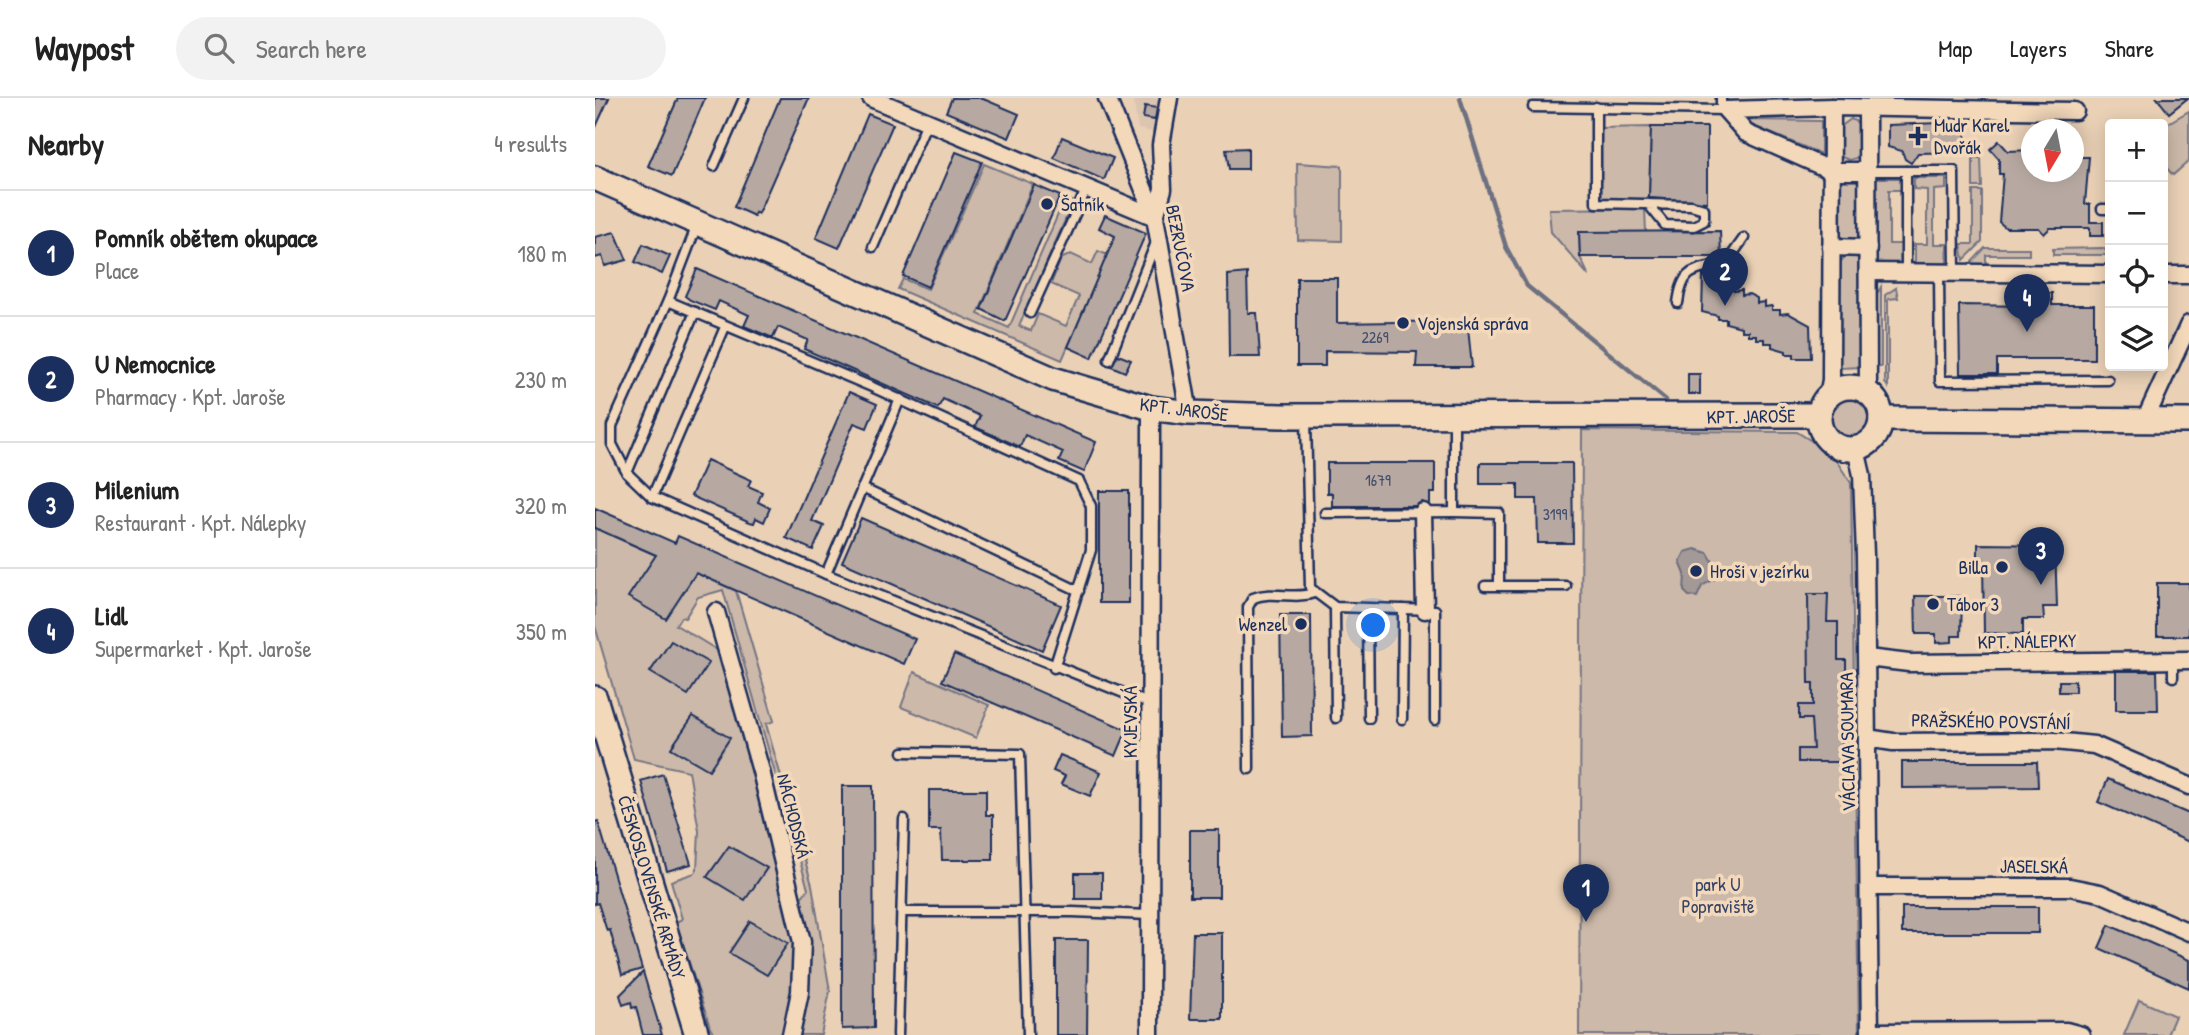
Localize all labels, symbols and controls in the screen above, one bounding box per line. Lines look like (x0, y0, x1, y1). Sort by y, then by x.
search box (176, 17, 666, 80)
text: Waypost (35, 26, 134, 70)
icon: search (200, 29, 238, 67)
text: Search here (256, 31, 367, 66)
text: Map (1938, 32, 1972, 64)
text: Layers (2010, 32, 2067, 64)
text: Share (2105, 32, 2154, 64)
place label: Mudr Karel Dvořák (1934, 112, 2010, 160)
north arrow (2021, 119, 2084, 182)
map controls (2105, 119, 2168, 371)
button: + (2105, 119, 2168, 182)
text: Nearby (28, 124, 104, 164)
marker: Mudr Karel Dvořák (1908, 126, 1928, 146)
text: 4 results (494, 128, 567, 159)
button: − (2105, 182, 2168, 245)
place label: Šatník (1061, 191, 1105, 217)
marker: Šatník (1039, 196, 1055, 212)
street label: BEZRUČOVA (1160, 202, 1202, 294)
text: Pomník obětem okupace (95, 220, 318, 255)
text: 1 (47, 238, 55, 269)
text: 180 m (517, 238, 567, 269)
button: locate (2105, 245, 2168, 308)
pin: 2 (1702, 248, 1748, 306)
text: Place (95, 255, 139, 286)
pin: 4 (2004, 274, 2050, 332)
button: layers (2105, 308, 2168, 371)
place label: Vojenská správa (1417, 310, 1529, 336)
marker: Vojenská správa (1395, 315, 1411, 331)
house number: 2269 (1361, 326, 1389, 348)
text: U Nemocnice (95, 346, 216, 381)
text: 2 (46, 364, 56, 395)
text: 230 m (515, 364, 567, 395)
text: Pharmacy · Kpt. Jaroše (95, 381, 286, 412)
street label: KPT. JAROŠE (1138, 391, 1230, 427)
street label: KPT. JAROŠE (1706, 402, 1796, 430)
house number: 1679 (1365, 469, 1391, 491)
text: Milenium (95, 472, 179, 507)
text: 3 (46, 490, 56, 521)
text: 320 m (515, 490, 567, 521)
house number: 3199 (1543, 503, 1567, 525)
text: Restaurant · Kpt. Nálepky (95, 507, 307, 538)
pin: 3 (2018, 527, 2064, 585)
place label: Billa (1958, 554, 1989, 580)
place label: Hroši v jezírku (1710, 558, 1809, 584)
marker: Billa (1994, 559, 2010, 575)
marker: Hroši v jezírku (1688, 563, 1704, 579)
place label: Tábor 3 (1947, 591, 1999, 617)
marker: Tábor 3 (1925, 596, 1941, 612)
text: Lidl (95, 598, 128, 633)
your location (1356, 608, 1390, 642)
place label: Wenzel (1238, 611, 1288, 637)
text: 4 (47, 616, 55, 647)
text: 350 m (516, 616, 567, 647)
marker: Wenzel (1293, 616, 1309, 632)
street label: KPT. NÁLEPKY (1977, 627, 2077, 655)
text: Supermarket · Kpt. Jaroše (95, 633, 312, 664)
street label: VÁCLAVA SOUMARA (1833, 672, 1861, 812)
street label: KYJEVSKÁ (1117, 686, 1143, 758)
street label: PRAŽSKÉHO POVSTÁNÍ (1911, 707, 2071, 735)
street label: NÁCHODSKÁ (771, 771, 817, 861)
street label: ČESKOSLOVENSKÉ ARMÁDY (612, 792, 693, 983)
street label: JASELSKÁ (2000, 852, 2068, 880)
pin: 1 (1563, 864, 1609, 922)
park label: park U Popraviště (1682, 871, 1755, 919)

